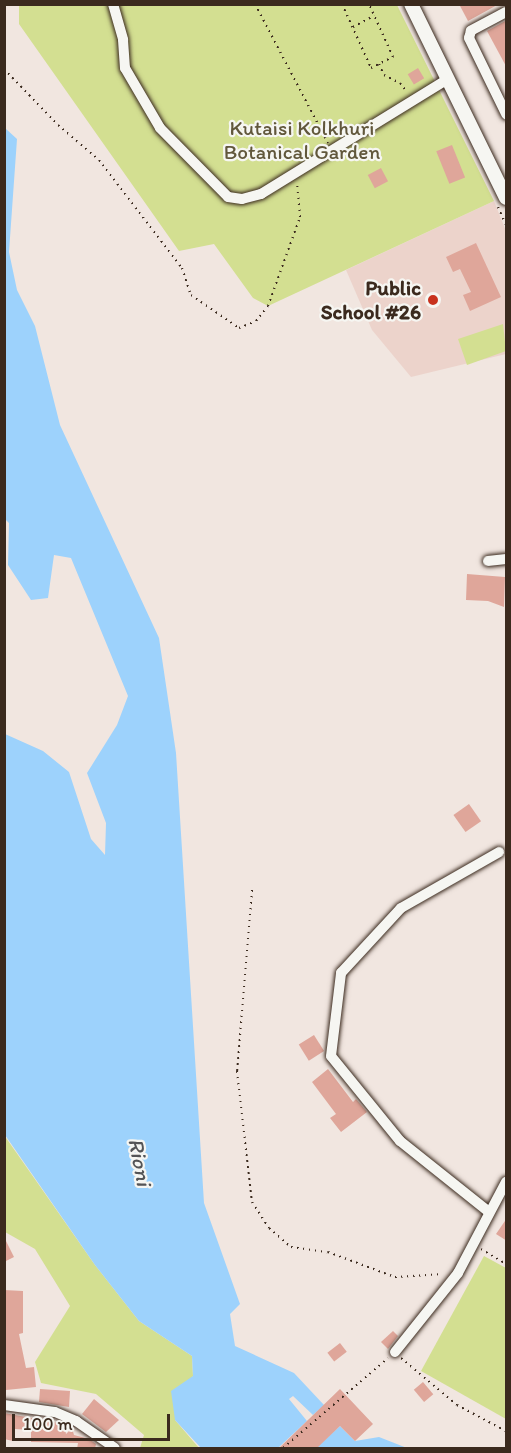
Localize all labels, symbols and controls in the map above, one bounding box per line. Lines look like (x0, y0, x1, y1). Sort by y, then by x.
park label: Kutaisi Kolkhuri Botanical Garden (223, 115, 381, 165)
place label: Public School #26 (321, 275, 421, 325)
marker: Public School #26 (426, 293, 440, 307)
water label: Rioni (122, 1136, 158, 1188)
scale bar (15, 1402, 172, 1440)
text: 100 m (23, 1413, 73, 1435)

